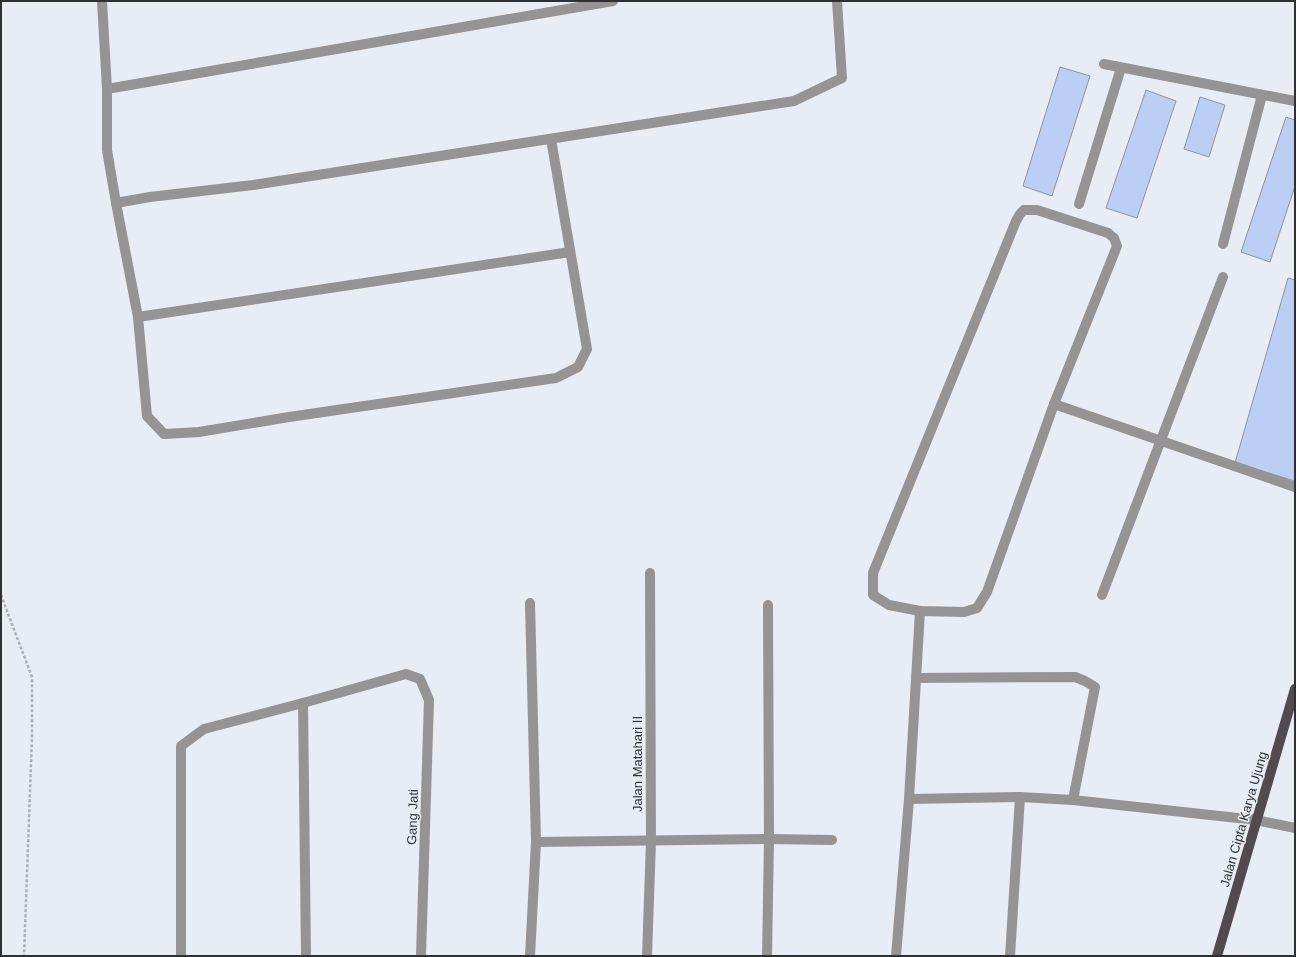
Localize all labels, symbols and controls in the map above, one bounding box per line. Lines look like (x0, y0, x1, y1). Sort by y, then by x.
street label: Jalan Matahari II (630, 716, 645, 812)
street label: Jalan Cipta Karya Ujung (1217, 750, 1270, 889)
street label: Gang Jati (404, 789, 421, 845)

